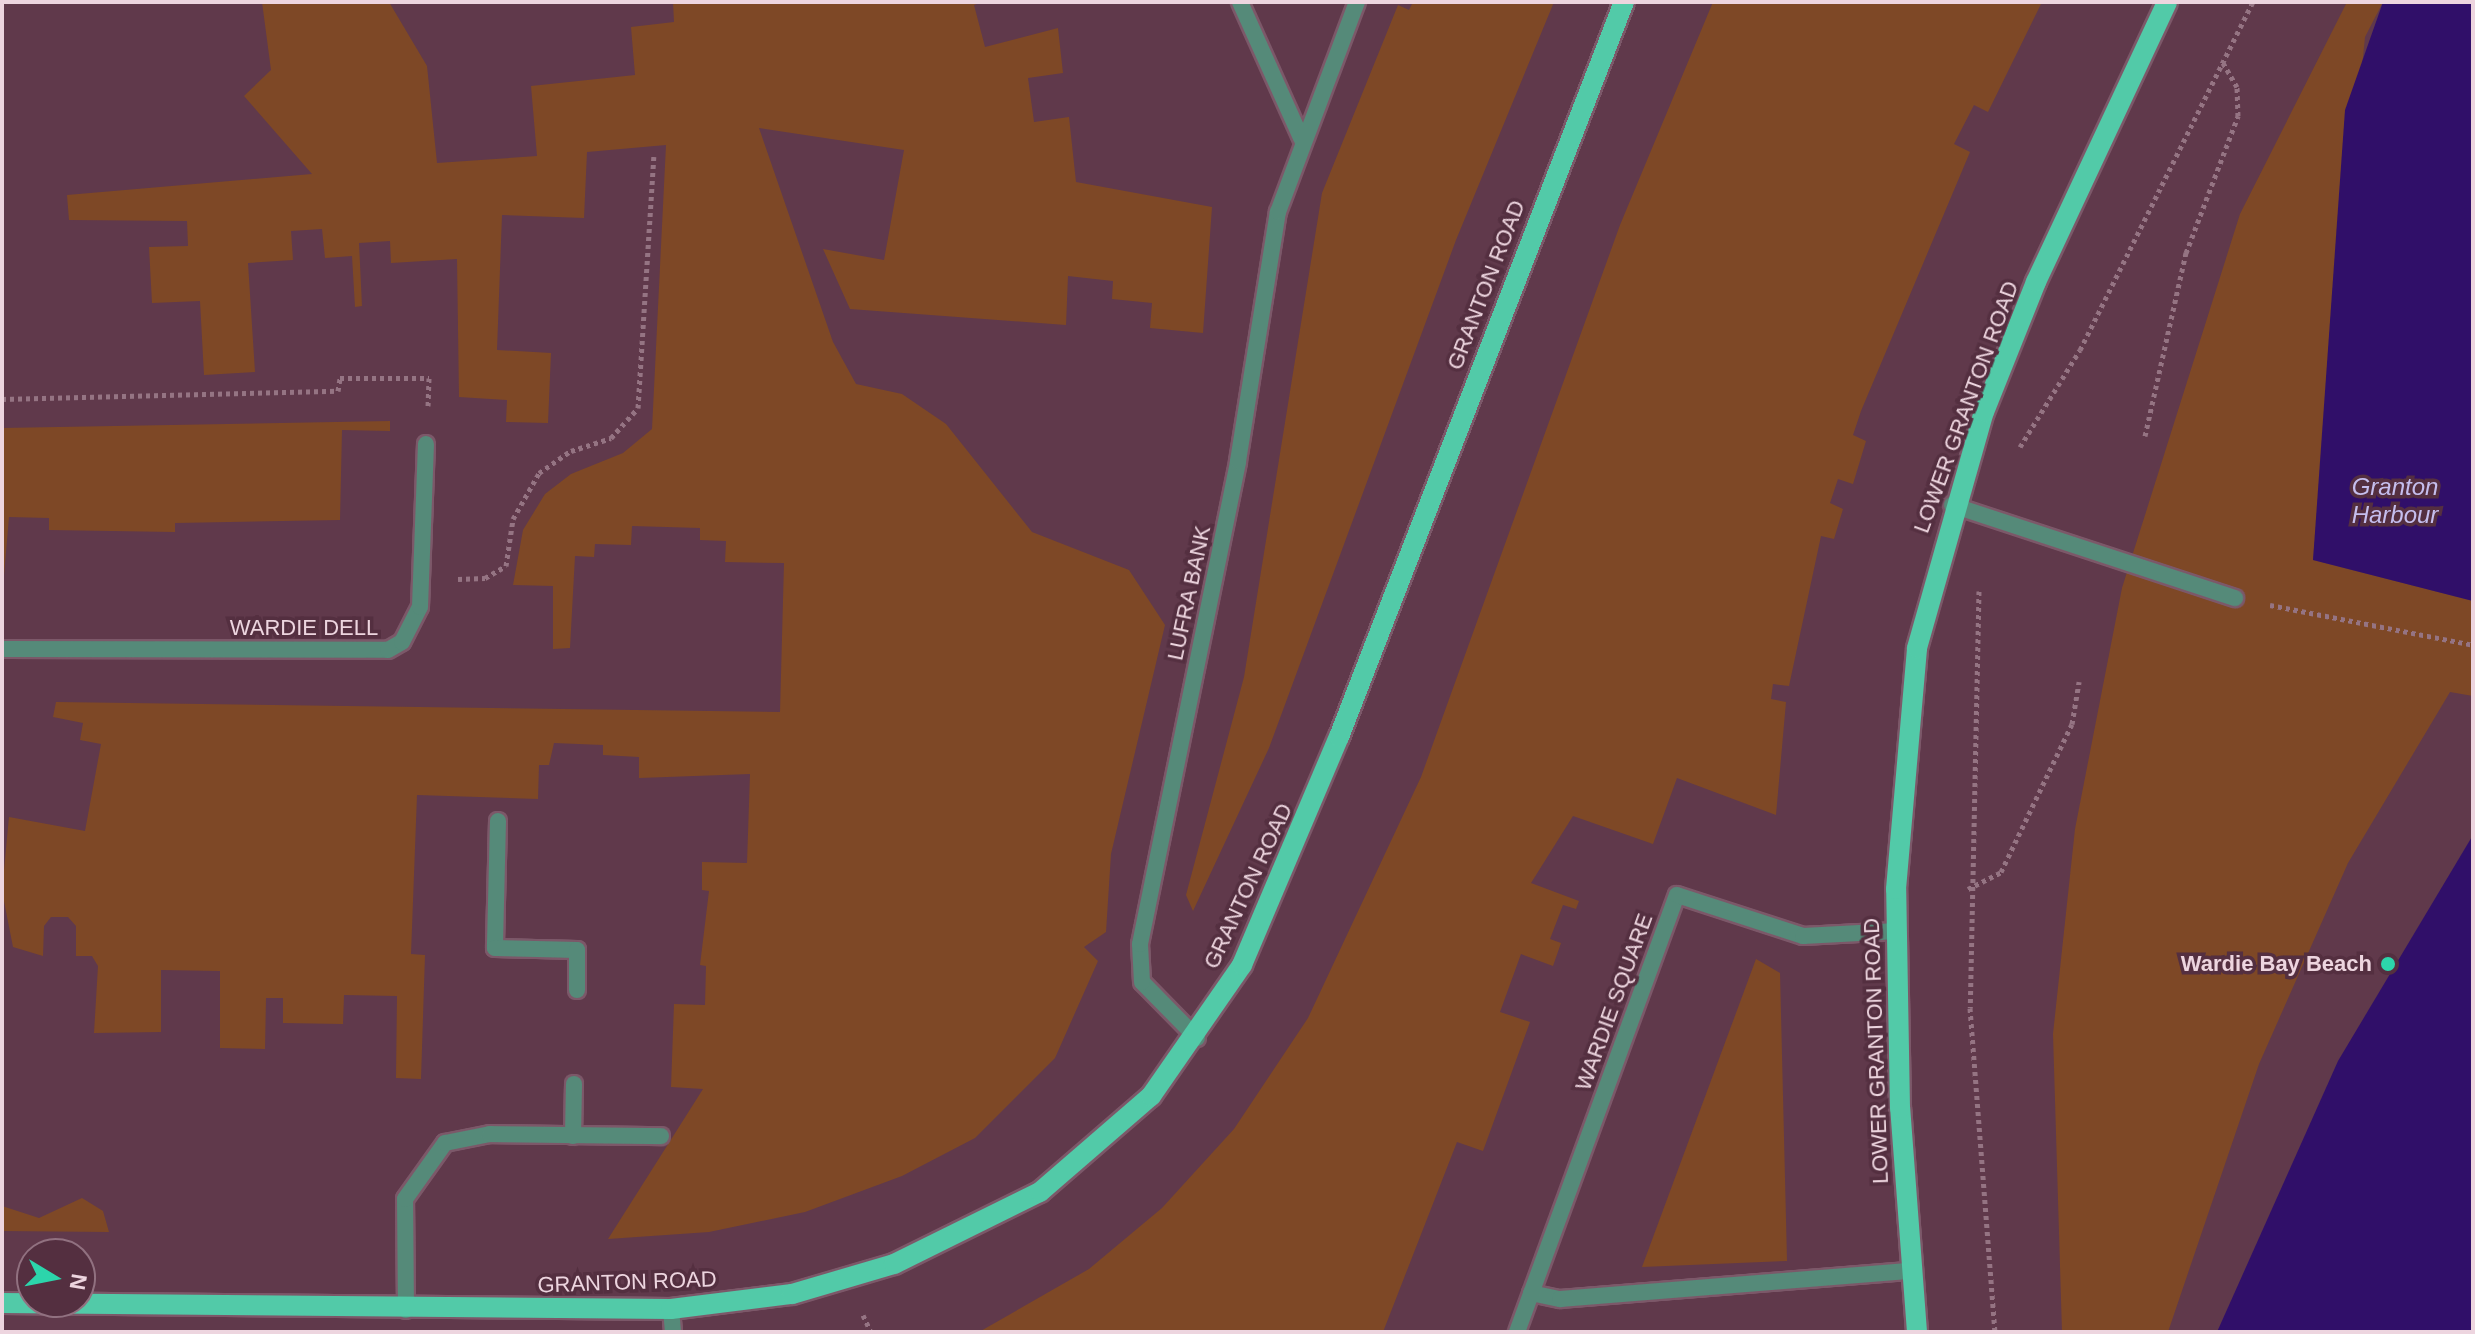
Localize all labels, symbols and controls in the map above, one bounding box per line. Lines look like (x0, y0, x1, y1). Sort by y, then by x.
street label: GRANTON ROAD (1442, 197, 1530, 373)
street label: LOWER GRANTON ROAD (1908, 277, 2024, 537)
water label: Granton Harbour (2352, 473, 2438, 529)
street label: LUFRA BANK (1162, 523, 1216, 663)
street label: WARDIE DELL (230, 615, 378, 641)
street label: GRANTON ROAD (1198, 799, 1298, 973)
street label: WARDIE SQUARE (1570, 910, 1658, 1094)
street label: LOWER GRANTON ROAD (1858, 918, 1894, 1184)
place label: Wardie Bay Beach (2181, 951, 2372, 977)
marker: Wardie Bay Beach (2379, 955, 2397, 973)
north arrow (16, 1238, 96, 1318)
street label: GRANTON ROAD (537, 1266, 717, 1298)
text: N (64, 1272, 92, 1292)

